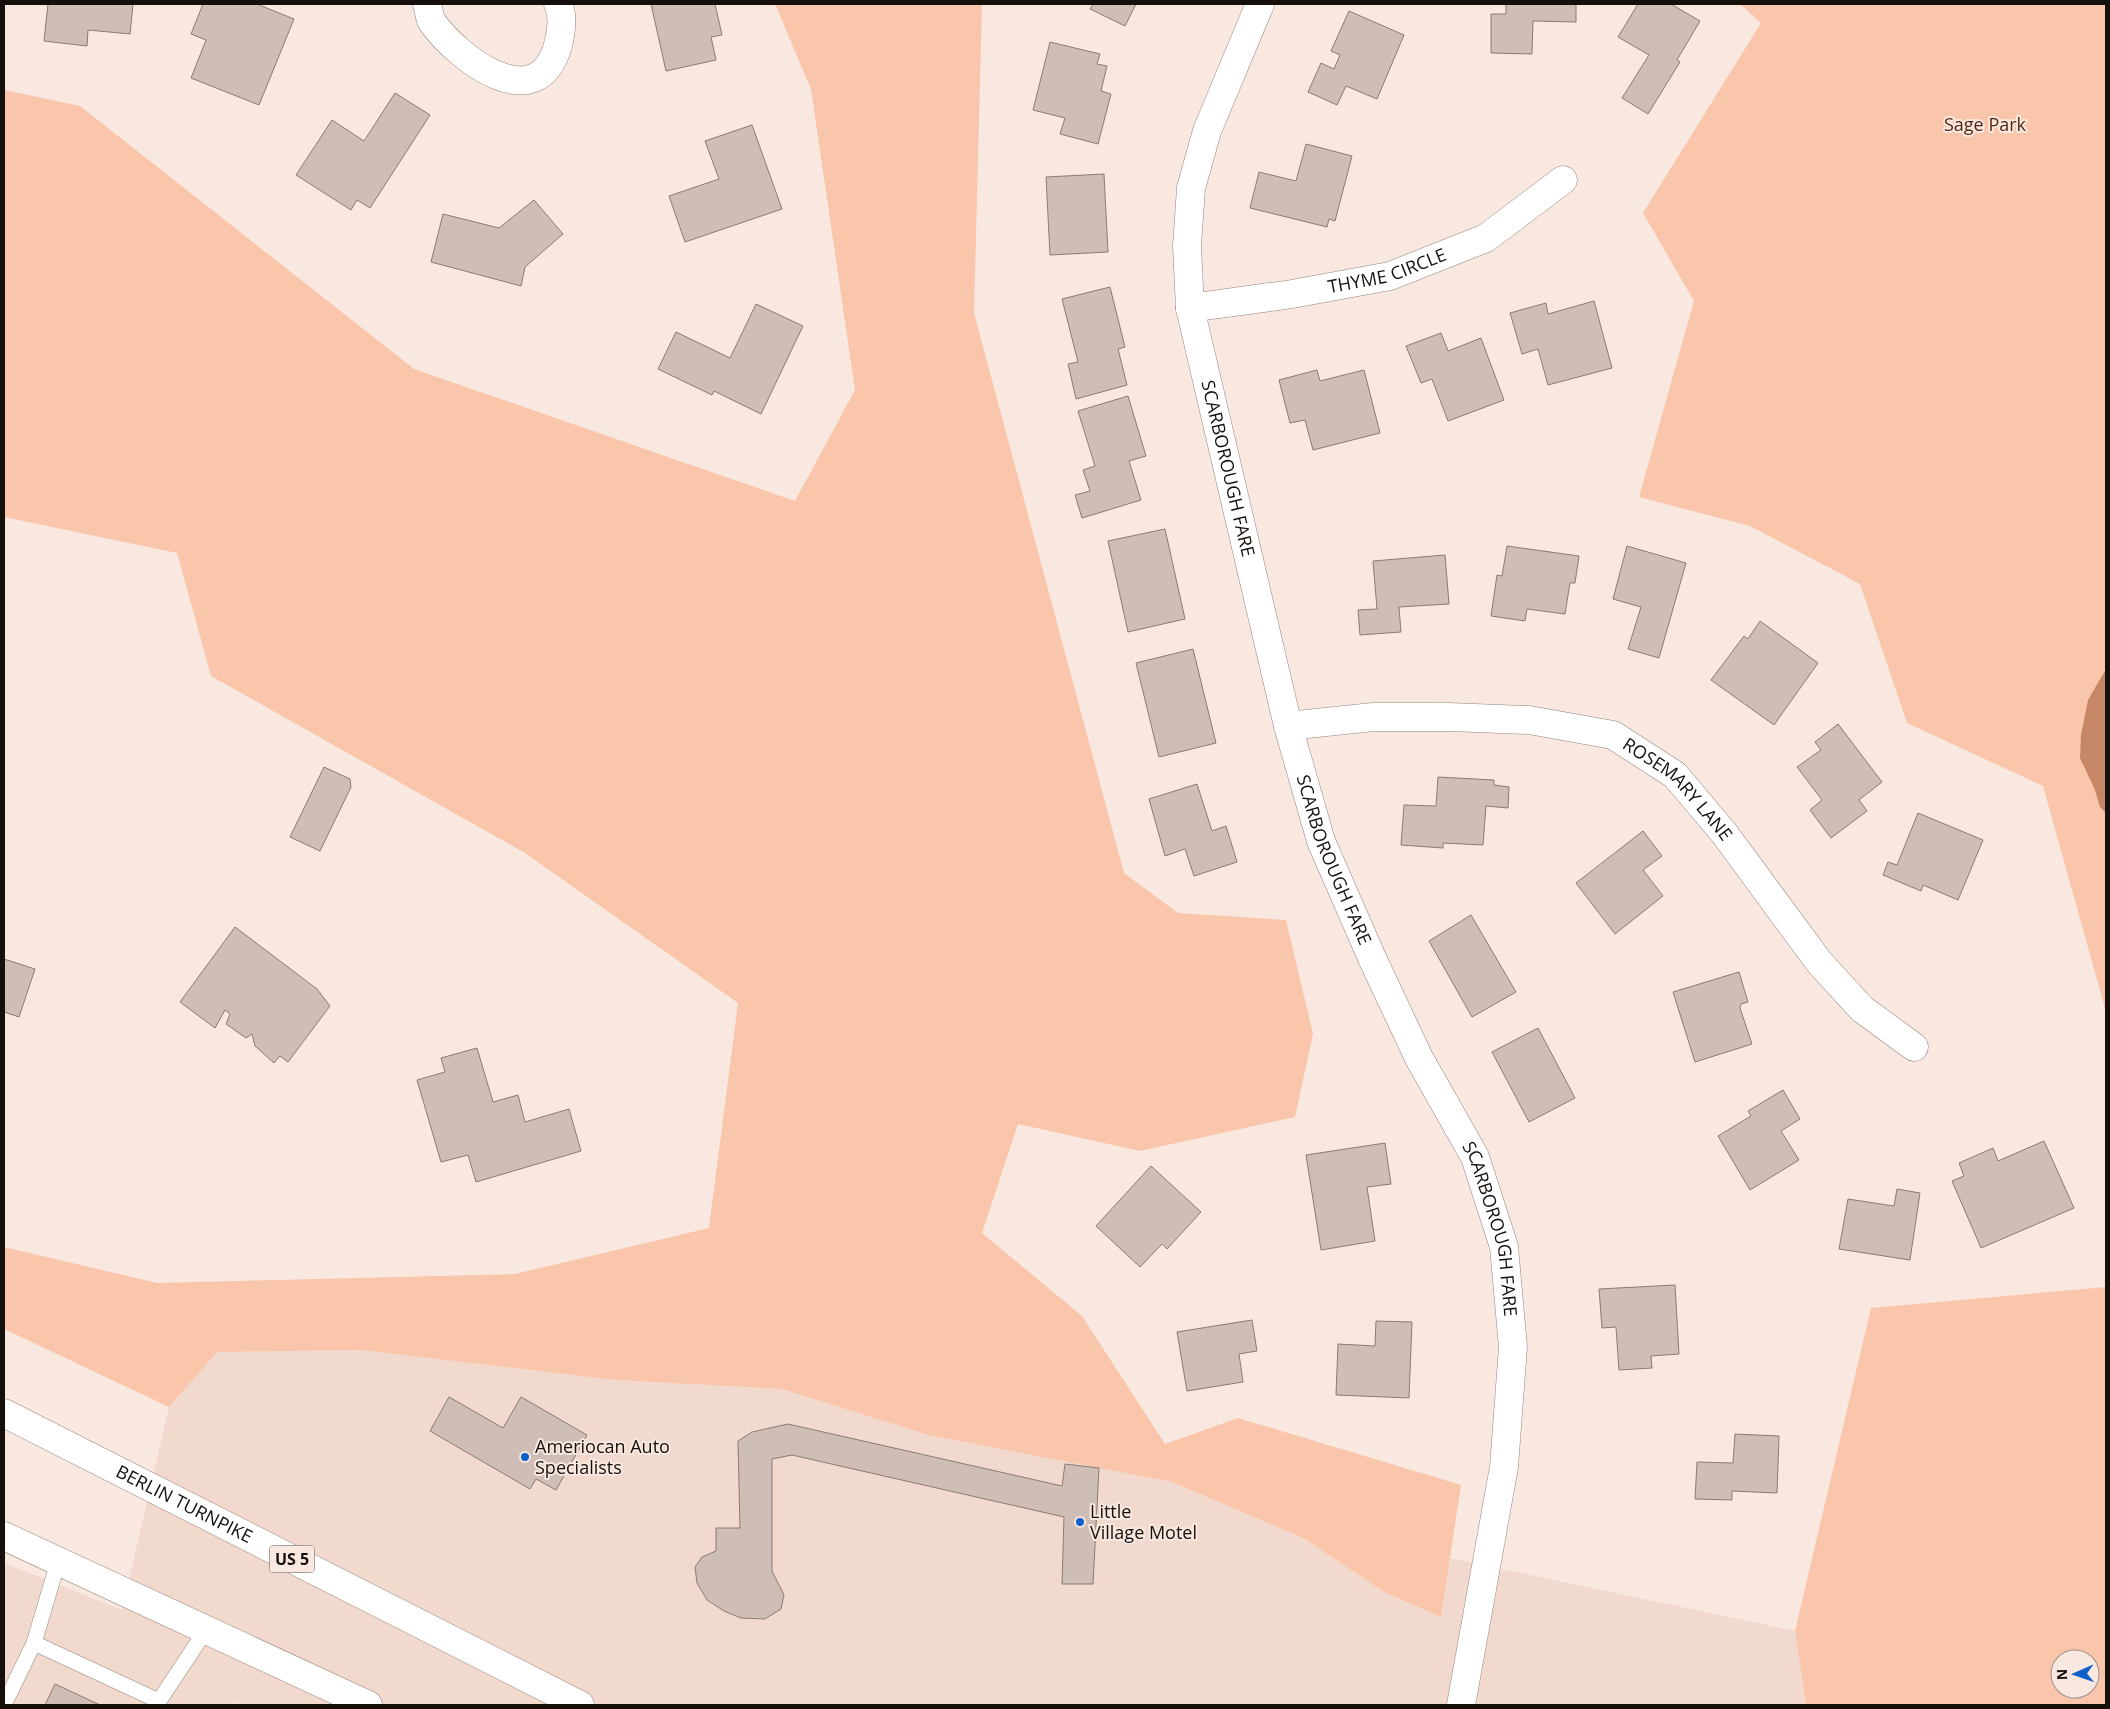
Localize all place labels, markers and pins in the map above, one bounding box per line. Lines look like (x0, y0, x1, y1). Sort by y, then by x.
place label: Ameriocan Auto Specialists (535, 1434, 670, 1479)
marker: Ameriocan Auto Specialists (519, 1451, 531, 1463)
place label: Little Village Motel (1090, 1499, 1197, 1544)
marker: Little Village Motel (1074, 1516, 1086, 1528)

